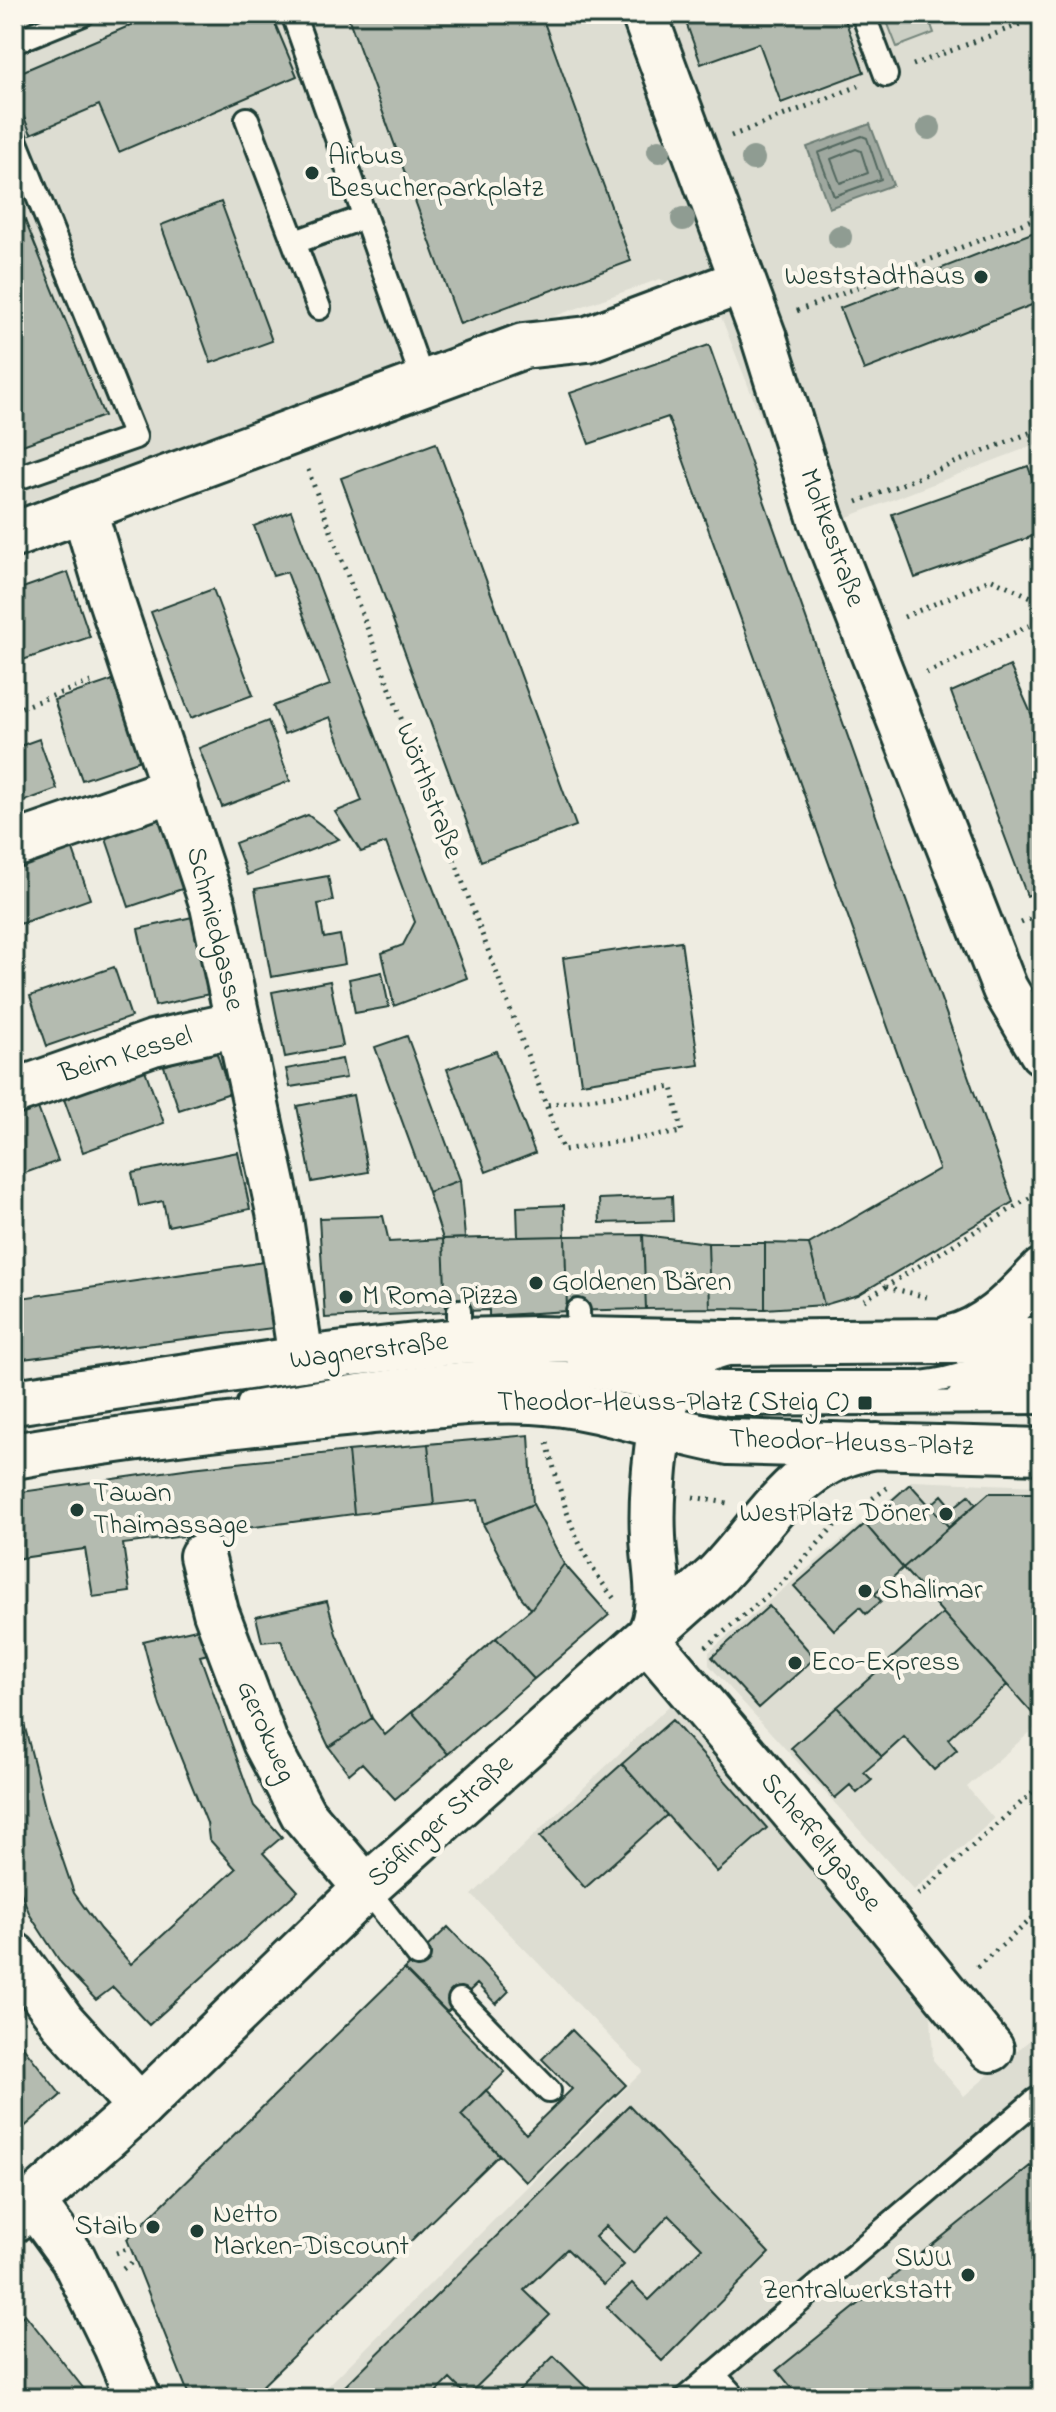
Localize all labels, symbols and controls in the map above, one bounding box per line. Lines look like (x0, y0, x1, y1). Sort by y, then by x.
place label: Airbus Besucherparkplatz (327, 137, 543, 210)
marker: Airbus Besucherparkplatz (303, 164, 321, 182)
place label: Weststadthaus (785, 257, 965, 298)
marker: Weststadthaus (972, 268, 990, 286)
street label: Moltkestraße (787, 463, 875, 613)
street label: Wörthstraße (383, 717, 473, 865)
street label: Schmiedgasse (174, 843, 254, 1016)
street label: Beim Kessel (54, 1016, 198, 1096)
place label: Goldenen Bären (552, 1263, 731, 1304)
marker: Goldenen Bären (527, 1274, 545, 1292)
place label: M Roma Pizza (362, 1277, 518, 1318)
marker: M Roma Pizza (337, 1288, 355, 1306)
street label: Wagnerstraße (288, 1322, 451, 1382)
place label: Theodor-Heuss-Platz (Steig C) (497, 1383, 849, 1424)
marker: Theodor-Heuss-Platz (Steig C) (856, 1394, 874, 1412)
street label: Theodor-Heuss-Platz (728, 1419, 974, 1469)
place label: Tawan Thaimassage (93, 1474, 249, 1547)
place label: WestPlatz Döner (739, 1494, 930, 1535)
marker: Tawan Thaimassage (68, 1501, 86, 1519)
marker: WestPlatz Döner (937, 1505, 955, 1523)
place label: Shalimar (881, 1571, 983, 1612)
marker: Shalimar (856, 1582, 874, 1600)
place label: Eco-Express (811, 1643, 960, 1684)
marker: Eco-Express (786, 1654, 804, 1672)
street label: Gerokweg (224, 1674, 306, 1790)
street label: Söflinger Straße (359, 1745, 524, 1899)
street label: Scheffeltgasse (749, 1764, 891, 1922)
place label: Netto Marken-Discount (213, 2195, 409, 2268)
place label: Staib (75, 2207, 137, 2248)
marker: Staib (144, 2218, 162, 2236)
marker: Netto Marken-Discount (188, 2222, 206, 2240)
place label: SWU Zentralwerkstatt (762, 2239, 952, 2312)
marker: SWU Zentralwerkstatt (959, 2266, 977, 2284)

